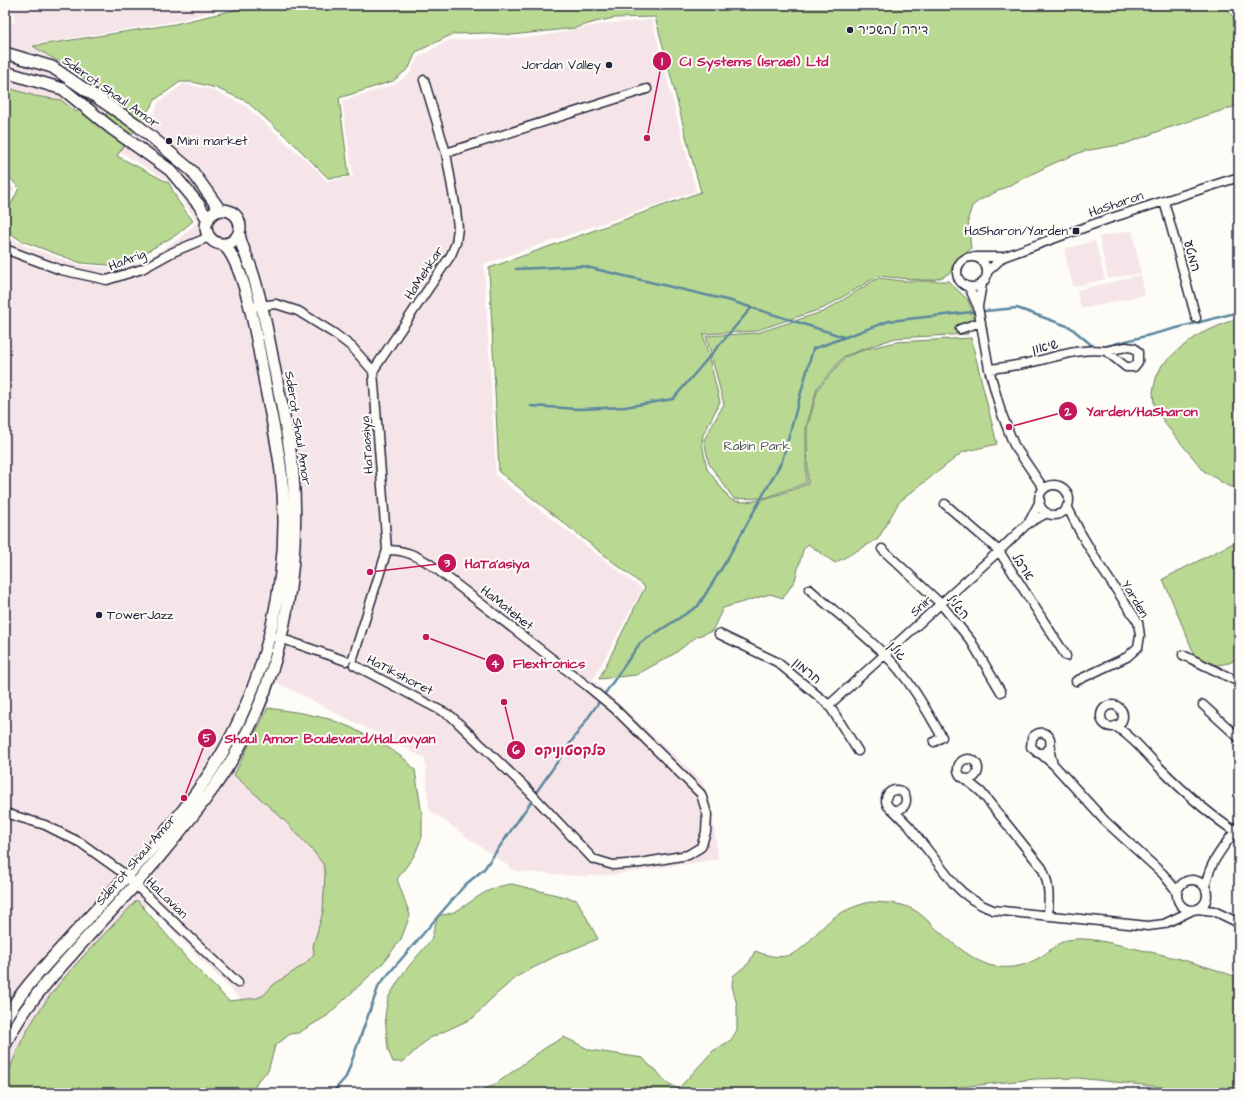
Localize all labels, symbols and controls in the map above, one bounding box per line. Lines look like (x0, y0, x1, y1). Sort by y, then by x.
place label: דירה להשכיר (858, 21, 928, 39)
marker: דירה להשכיר (845, 25, 855, 35)
callout: CI Systems (Israel) Ltd (652, 48, 837, 74)
street label: Sderot Shaul Amor (59, 52, 163, 132)
text: CI Systems (Israel) Ltd (679, 52, 829, 72)
text: 1 (661, 53, 663, 70)
place label: Jordan Valley (522, 56, 601, 75)
marker: Jordan Valley (604, 60, 614, 70)
place label: Mini market (177, 132, 248, 150)
marker: Mini market (164, 136, 174, 146)
street label: HaSharon (1086, 186, 1146, 222)
place label: HaSharon/Yarden (964, 222, 1068, 240)
marker: HaSharon/Yarden (1071, 226, 1081, 236)
street label: המטע (1179, 238, 1205, 274)
street label: HaMehkar (400, 243, 448, 303)
street label: HaArig (106, 245, 149, 276)
street label: שיאון (1030, 335, 1061, 359)
street label: Sderot Shaul Amor (280, 370, 316, 486)
callout: Yarden/HaSharon (1058, 398, 1206, 424)
text: Yarden/HaSharon (1086, 402, 1198, 422)
text: 2 (1064, 404, 1072, 421)
street label: HaTaasiya (356, 415, 379, 475)
park label: Rabin Park (724, 437, 790, 455)
callout: HaTa'asiya (437, 550, 538, 576)
street label: ארבל (1008, 550, 1038, 584)
text: HaTa'asiya (465, 554, 530, 574)
text: 3 (443, 555, 451, 572)
street label: Yarden (1117, 577, 1154, 622)
street label: HaMatehet (477, 582, 538, 635)
street label: Snir (906, 591, 936, 621)
street label: הגליל (942, 591, 974, 623)
place label: TowerJazz (107, 606, 174, 624)
marker: TowerJazz (94, 610, 104, 620)
street label: גולן (883, 637, 911, 665)
callout: Flextronics (485, 650, 594, 676)
street label: HaTikshoret (364, 651, 437, 700)
text: Flextronics (513, 654, 585, 674)
street label: חרמון (789, 654, 825, 688)
text: 4 (491, 656, 500, 673)
callout: Shaul Amor Boulevard/HaLavyan (197, 725, 444, 751)
text: Shaul Amor Boulevard/HaLavyan (224, 729, 435, 749)
text: 5 (203, 730, 212, 747)
callout: פלקסטוניקס (506, 737, 613, 763)
text: פלקסטוניקס (534, 741, 606, 761)
text: 6 (512, 742, 520, 759)
street label: Sderot Shaul Amor (91, 811, 181, 909)
street label: HaLavian (142, 873, 192, 923)

